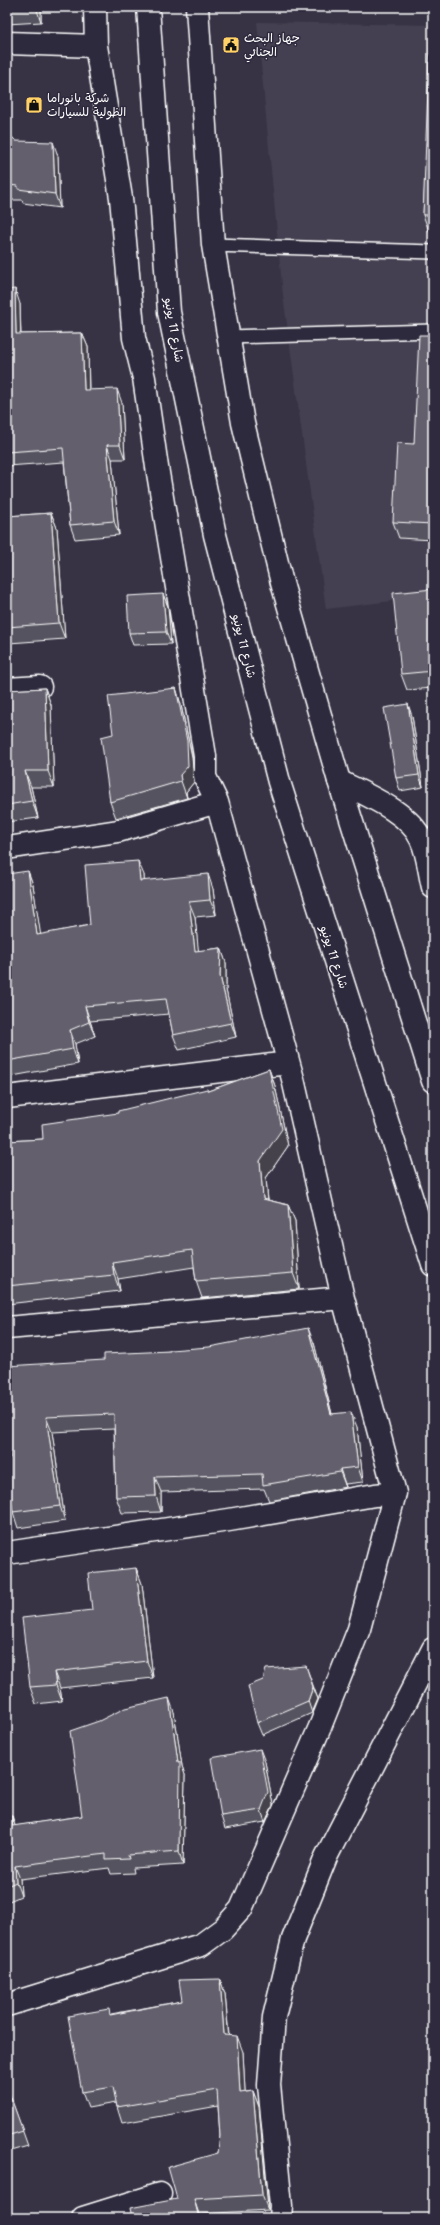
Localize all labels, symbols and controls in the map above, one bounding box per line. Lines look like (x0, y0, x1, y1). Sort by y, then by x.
place label: جهاز البحث الجنائي (244, 30, 300, 63)
public building icon: جهاز البحث الجنائي (221, 35, 241, 55)
place label: شركة بانوراما الظولية للسيارات (47, 90, 126, 120)
shop icon: شركة بانوراما الظولية للسيارات (24, 95, 44, 115)
street label: شارع 11 يونيو (159, 295, 188, 364)
street label: شارع 11 يونيو (227, 611, 260, 680)
street label: شارع 11 يونيو (315, 922, 352, 991)

